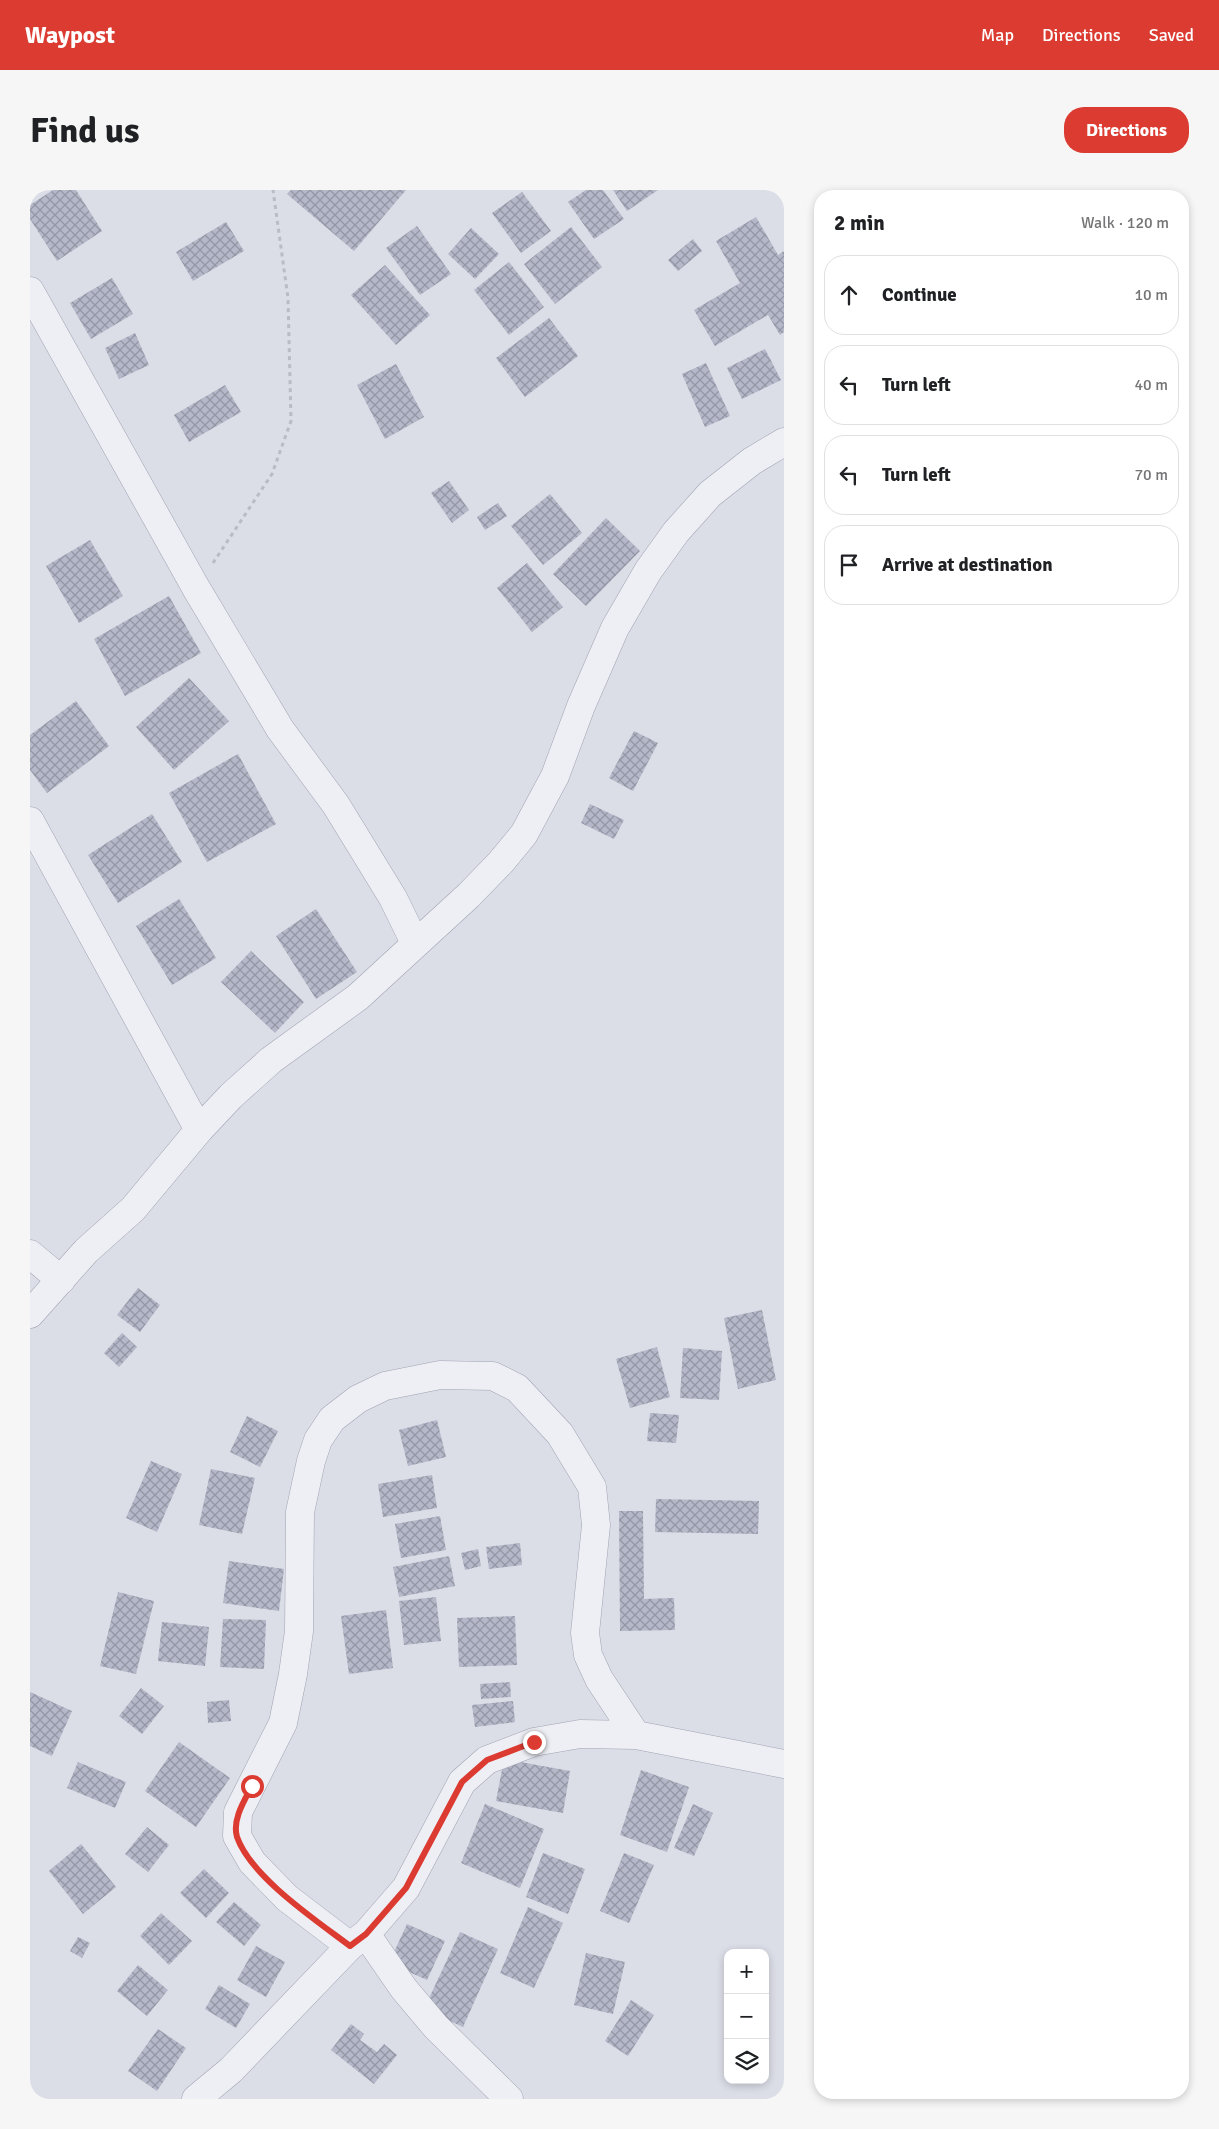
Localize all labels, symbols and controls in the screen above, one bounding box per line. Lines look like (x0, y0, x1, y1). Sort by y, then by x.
text: Waypost (25, 20, 115, 50)
text: Map (981, 24, 1014, 46)
text: Directions (1042, 24, 1121, 46)
text: Saved (1149, 24, 1194, 46)
button: Directions (1064, 107, 1189, 153)
text: Find us (30, 109, 140, 152)
text: 2 min (834, 210, 885, 236)
text: Walk · 120 m (1081, 213, 1169, 233)
icon: ahead (835, 281, 863, 309)
text: Continue (882, 283, 957, 307)
text: 10 m (1134, 285, 1168, 305)
icon: left (835, 371, 863, 399)
text: Turn left (882, 373, 951, 397)
text: 40 m (1134, 375, 1168, 395)
icon: left (835, 461, 863, 489)
text: Turn left (882, 463, 951, 487)
text: 70 m (1134, 465, 1168, 485)
icon: arrive (835, 551, 863, 579)
text: Arrive at destination (882, 553, 1053, 577)
route end (523, 1731, 546, 1754)
route start (241, 1775, 264, 1798)
map controls (724, 1949, 769, 2084)
button: + (724, 1949, 769, 1994)
button: − (724, 1994, 769, 2039)
button: layers (724, 2039, 769, 2084)

